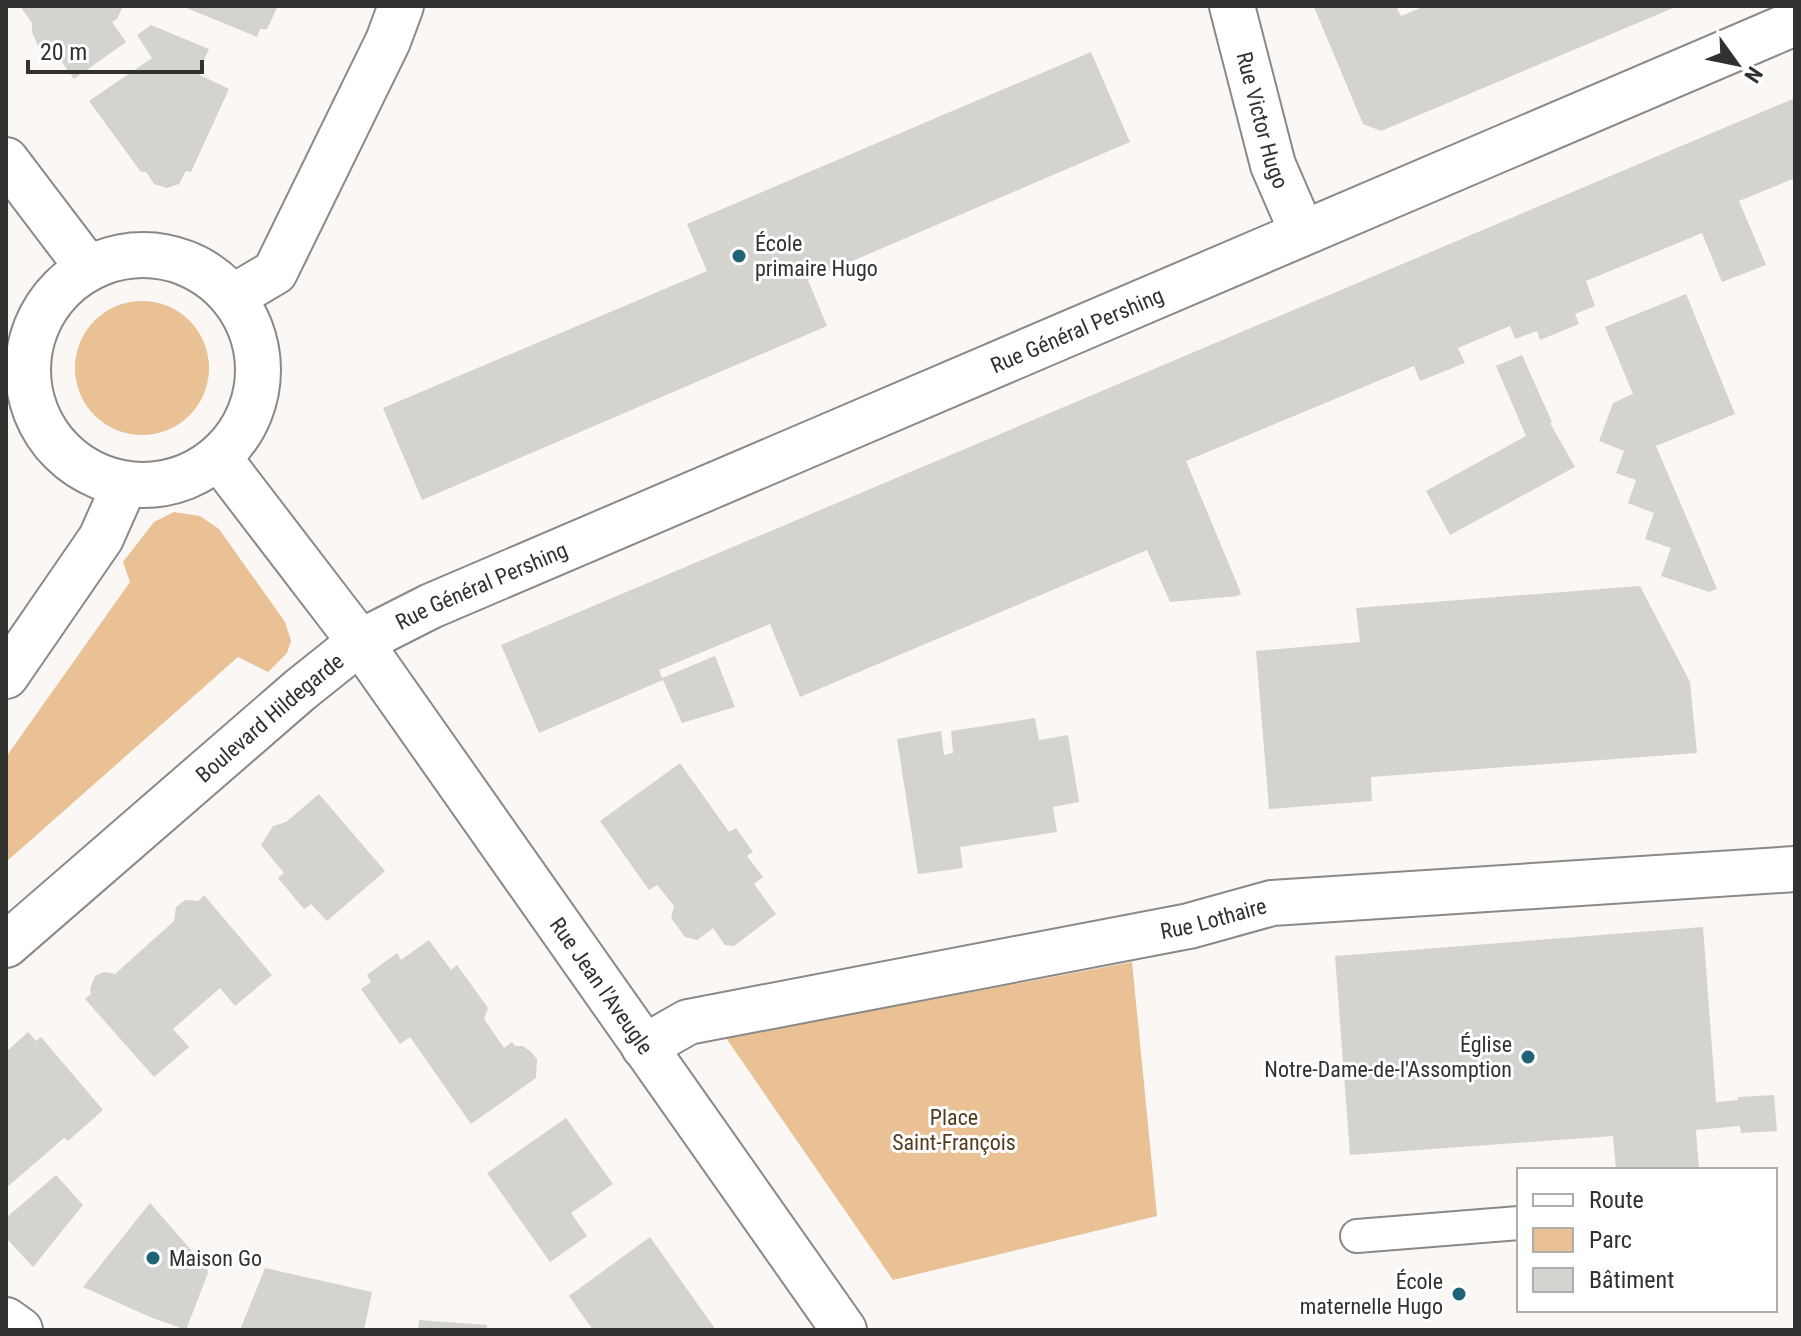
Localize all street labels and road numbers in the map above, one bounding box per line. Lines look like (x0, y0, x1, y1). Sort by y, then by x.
street label: Rue Victor Hugo (1232, 49, 1294, 192)
street label: Rue Général Pershing (987, 282, 1167, 378)
street label: Rue Général Pershing (391, 537, 571, 634)
street label: Boulevard Hildegarde (191, 648, 348, 787)
street label: Rue Lothaire (1158, 893, 1269, 944)
street label: Rue Jean l'Aveugle (545, 913, 658, 1059)

